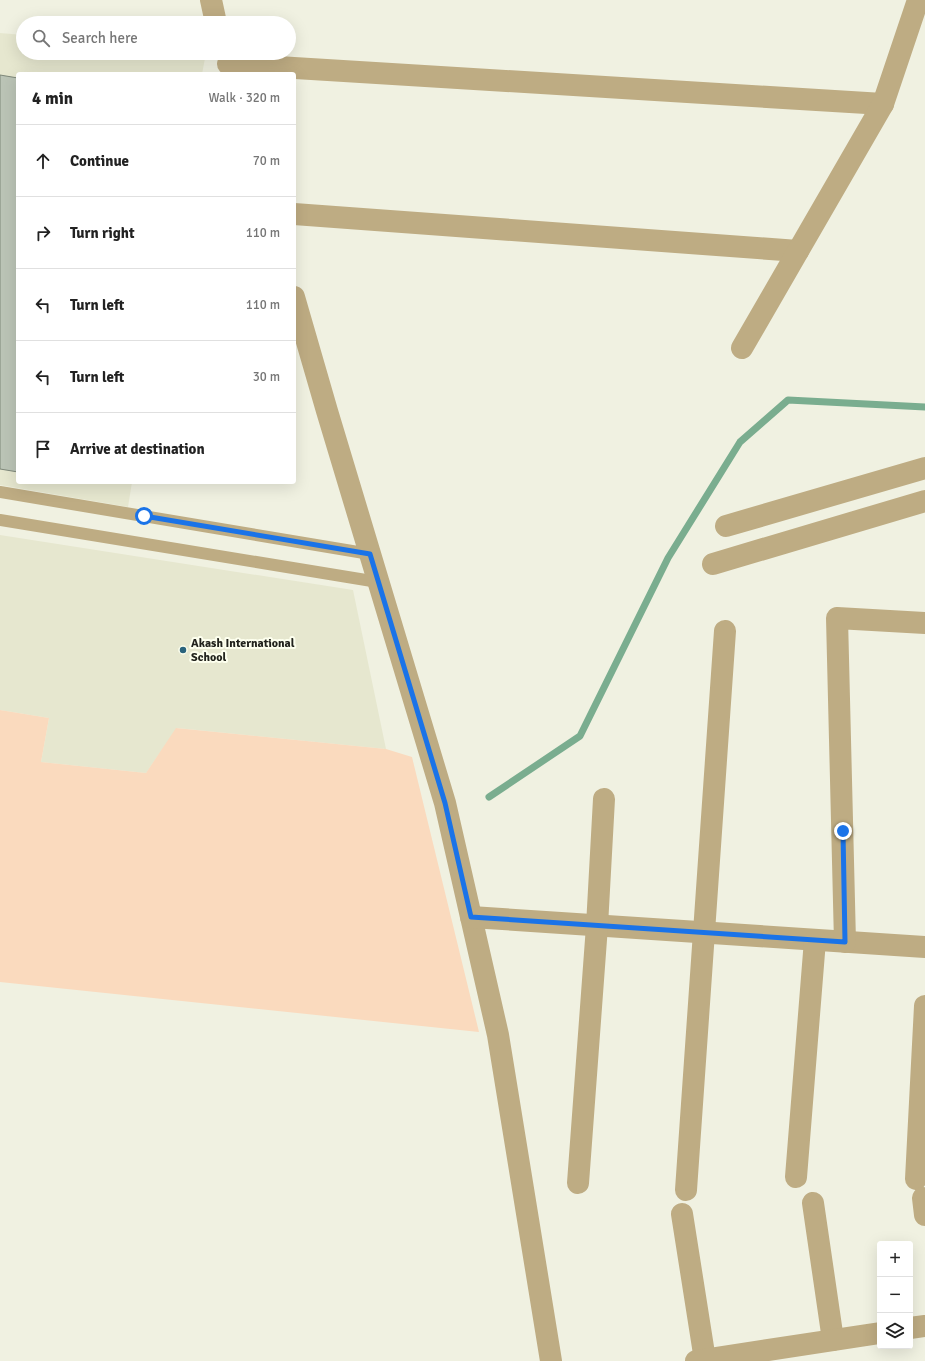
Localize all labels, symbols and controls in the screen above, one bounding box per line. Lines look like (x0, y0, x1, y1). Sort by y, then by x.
search box (16, 16, 296, 60)
icon: search (30, 27, 52, 49)
text: Search here (62, 29, 138, 47)
text: 4 min (32, 88, 73, 109)
text: Walk · 320 m (209, 90, 280, 106)
icon: ahead (32, 150, 54, 172)
text: Continue (70, 152, 129, 170)
text: 70 m (253, 153, 280, 169)
icon: right (32, 222, 54, 244)
text: Turn right (70, 224, 135, 242)
text: 110 m (246, 225, 280, 241)
icon: left (32, 294, 54, 316)
text: Turn left (70, 296, 124, 314)
text: 110 m (246, 297, 280, 313)
icon: left (32, 366, 54, 388)
text: Turn left (70, 368, 124, 386)
text: 30 m (253, 369, 280, 385)
icon: arrive (32, 438, 54, 460)
text: Arrive at destination (70, 440, 205, 458)
route start (135, 507, 153, 525)
place label: Akash International School (191, 636, 295, 665)
marker: Akash International School (178, 645, 188, 655)
route end (834, 822, 852, 840)
map controls (877, 1241, 913, 1349)
button: + (877, 1241, 913, 1277)
button: − (877, 1277, 913, 1313)
button: layers (877, 1313, 913, 1349)

